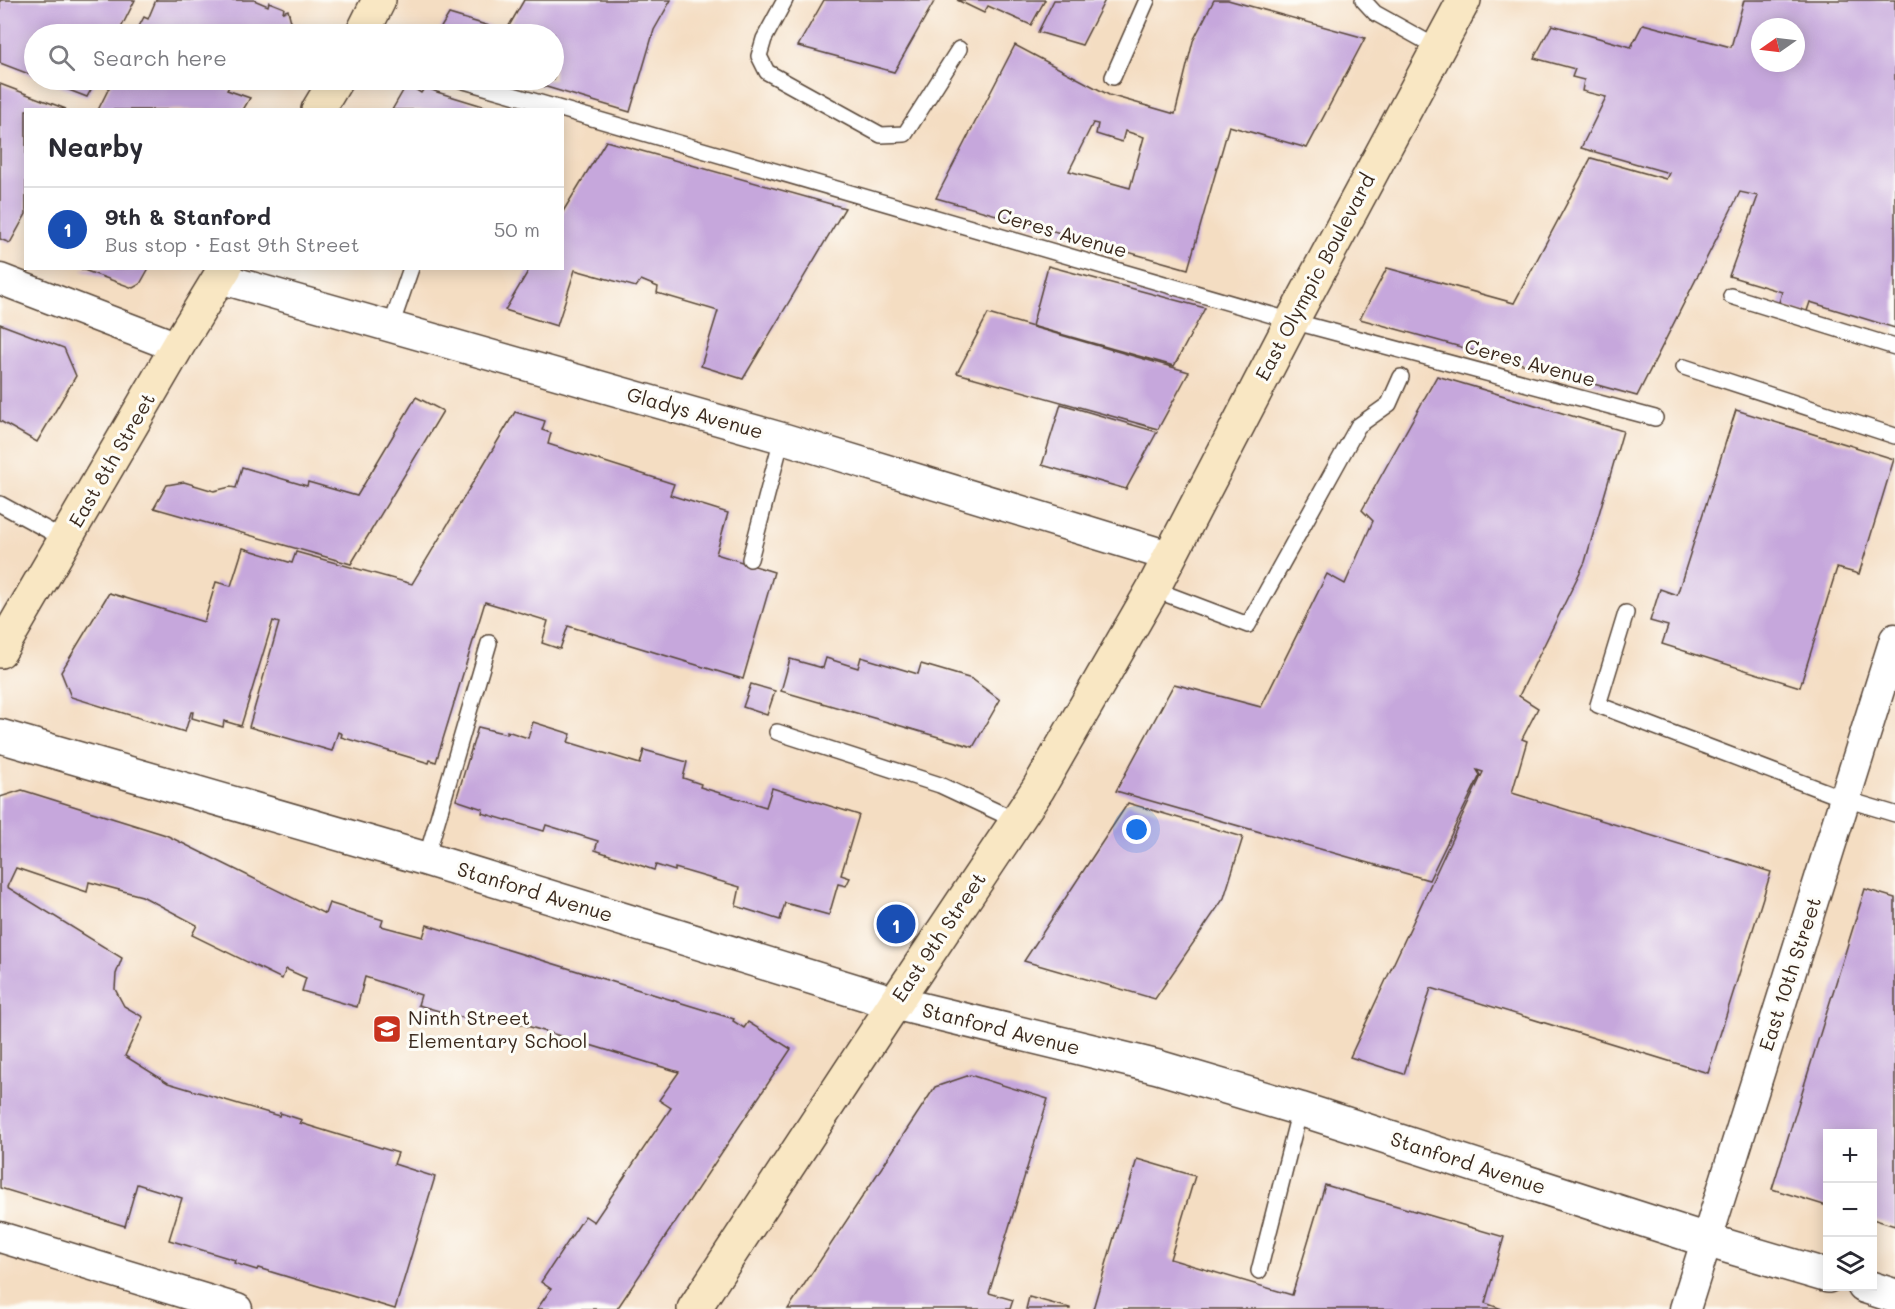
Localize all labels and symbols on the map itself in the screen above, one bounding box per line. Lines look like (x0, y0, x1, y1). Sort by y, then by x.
north arrow (1751, 18, 1805, 72)
street label: East Olympic Boulevard (1248, 168, 1380, 385)
street label: Ceres Avenue (994, 201, 1130, 263)
street label: Ceres Avenue (1462, 332, 1599, 392)
street label: Gladys Avenue (624, 380, 767, 444)
street label: East 8th Street (62, 388, 160, 531)
your location (1122, 815, 1151, 844)
street label: Stanford Avenue (454, 855, 616, 927)
street label: East 9th Street (885, 867, 991, 1006)
street label: East 10th Street (1752, 893, 1826, 1054)
pin: 1 (876, 902, 916, 946)
street label: Stanford Avenue (920, 996, 1083, 1060)
place label: Ninth Street Elementary School (408, 1004, 587, 1053)
school or university icon: Ninth Street Elementary School (371, 1013, 403, 1045)
street label: Stanford Avenue (1387, 1125, 1549, 1199)

